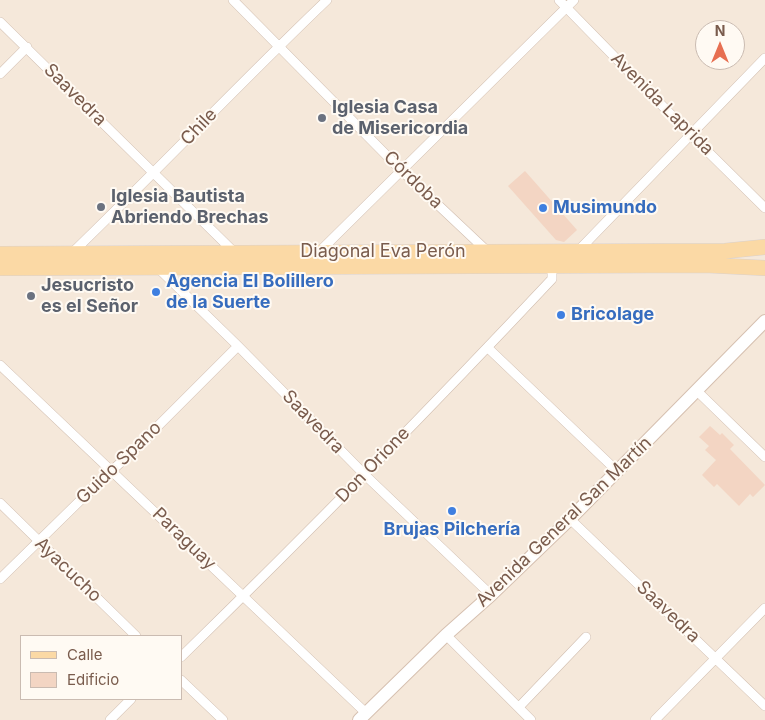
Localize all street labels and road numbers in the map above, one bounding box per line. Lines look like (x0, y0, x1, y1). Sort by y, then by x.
street label: Avenida Laprida (606, 48, 718, 160)
street label: Saavedra (39, 59, 111, 131)
street label: Chile (176, 104, 222, 150)
street label: Córdoba (379, 147, 447, 213)
street label: Diagonal Eva Perón (300, 241, 466, 263)
street label: Saavedra (278, 386, 348, 458)
street label: Guido Spano (72, 417, 166, 509)
street label: Don Orione (332, 423, 414, 507)
street label: Avenida General San Martín (472, 432, 656, 612)
street label: Paraguay (148, 503, 220, 575)
street label: Ayacucho (30, 533, 106, 607)
street label: Saavedra (632, 577, 704, 647)

